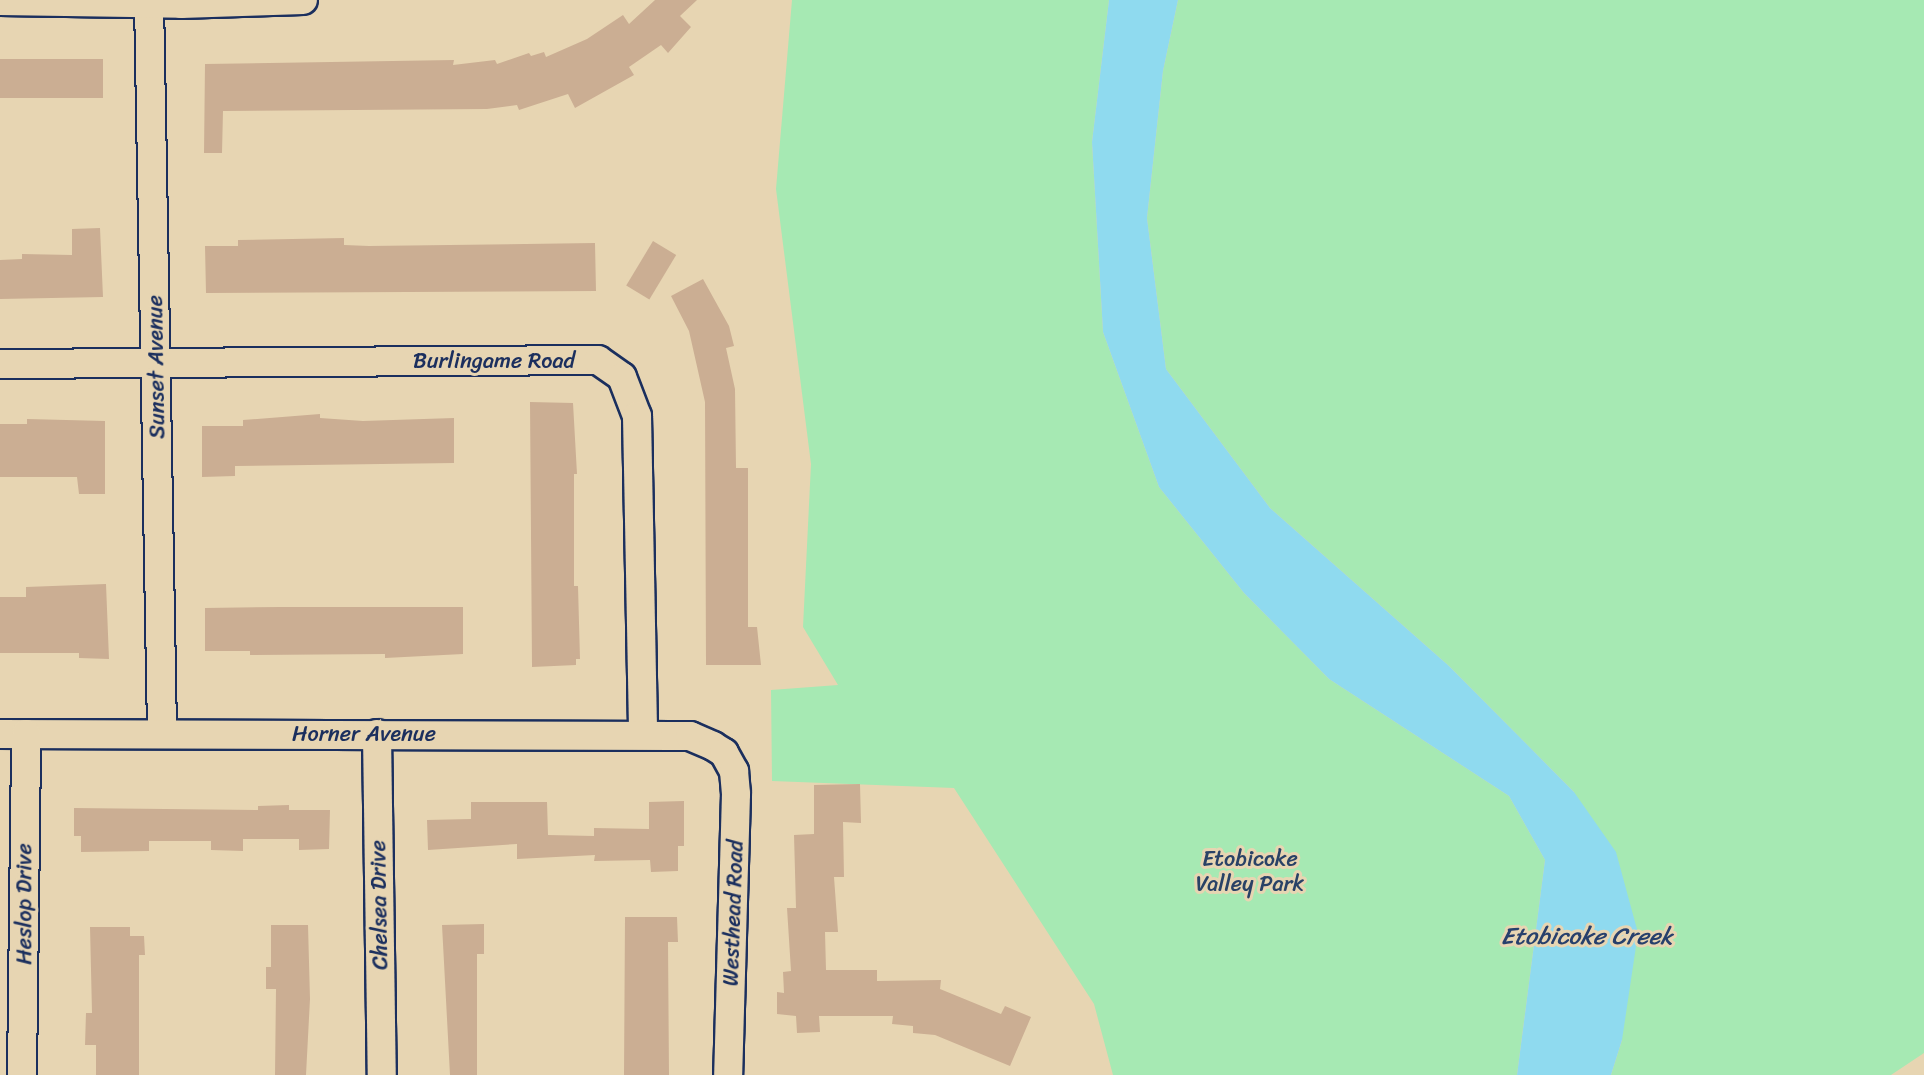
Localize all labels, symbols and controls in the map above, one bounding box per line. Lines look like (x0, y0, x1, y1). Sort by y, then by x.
street label: Sunset Avenue (142, 295, 170, 439)
street label: Burlingame Road (413, 348, 575, 374)
street label: Horner Avenue (292, 721, 436, 747)
street label: Westhead Road (717, 839, 749, 987)
street label: Chelsea Drive (365, 840, 393, 970)
street label: Heslop Drive (11, 843, 37, 965)
park label: Etobicoke Valley Park (1196, 845, 1304, 896)
water label: Etobicoke Creek (1501, 923, 1673, 951)

